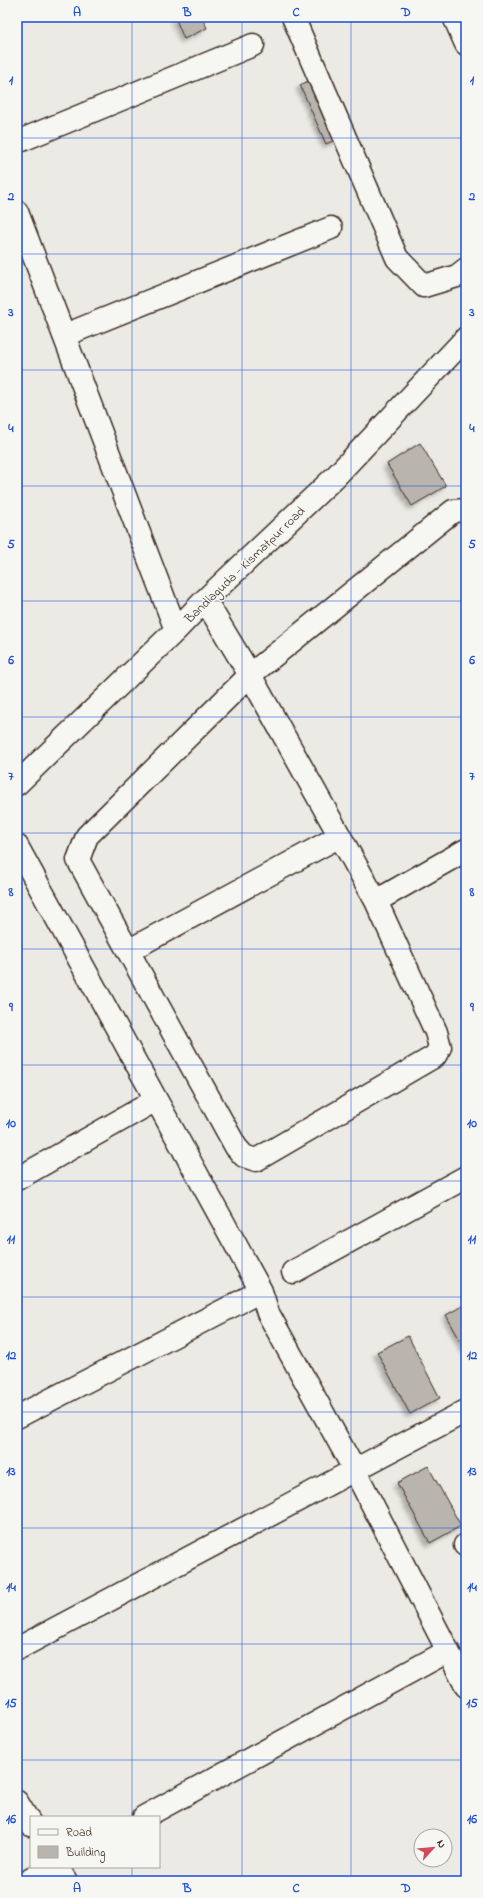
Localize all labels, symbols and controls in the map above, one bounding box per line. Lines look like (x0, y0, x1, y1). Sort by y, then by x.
text: A (73, 3, 81, 22)
text: B (182, 3, 192, 22)
text: C (292, 3, 300, 22)
text: D (400, 3, 411, 22)
text: 1 (9, 71, 14, 90)
text: 1 (470, 71, 475, 90)
text: 2 (7, 187, 15, 206)
text: 2 (468, 187, 476, 206)
text: 3 (7, 303, 14, 322)
text: 3 (468, 303, 475, 322)
text: 4 (7, 419, 14, 438)
text: 4 (468, 419, 475, 438)
street label: Bandlaguda - Kismatpur road (180, 502, 311, 629)
text: 5 (7, 535, 15, 554)
text: 5 (468, 535, 476, 554)
text: 6 (7, 651, 14, 670)
text: 6 (468, 651, 475, 670)
text: 7 (8, 767, 14, 786)
text: 7 (469, 767, 475, 786)
text: 8 (8, 883, 14, 902)
text: 8 (469, 883, 475, 902)
text: 9 (8, 998, 14, 1017)
text: 9 (469, 998, 475, 1017)
text: 10 (6, 1114, 16, 1133)
text: 10 (467, 1114, 477, 1133)
text: 11 (7, 1230, 16, 1249)
text: 11 (468, 1230, 477, 1249)
text: 12 (6, 1346, 17, 1365)
text: 12 (467, 1346, 478, 1365)
text: 13 (6, 1462, 16, 1481)
text: 13 (467, 1462, 477, 1481)
text: 14 (6, 1578, 16, 1597)
text: 14 (467, 1578, 477, 1597)
text: 15 (5, 1694, 17, 1713)
text: 15 (466, 1694, 478, 1713)
text: 16 (6, 1810, 16, 1829)
text: 16 (467, 1810, 477, 1829)
legend (30, 1816, 160, 1868)
text: Road (66, 1824, 92, 1842)
north arrow (413, 1828, 453, 1868)
text: N (432, 1837, 450, 1851)
text: Building (65, 1844, 105, 1863)
text: A (73, 1879, 81, 1898)
text: B (182, 1879, 192, 1898)
text: C (292, 1879, 300, 1898)
text: D (400, 1879, 411, 1898)

